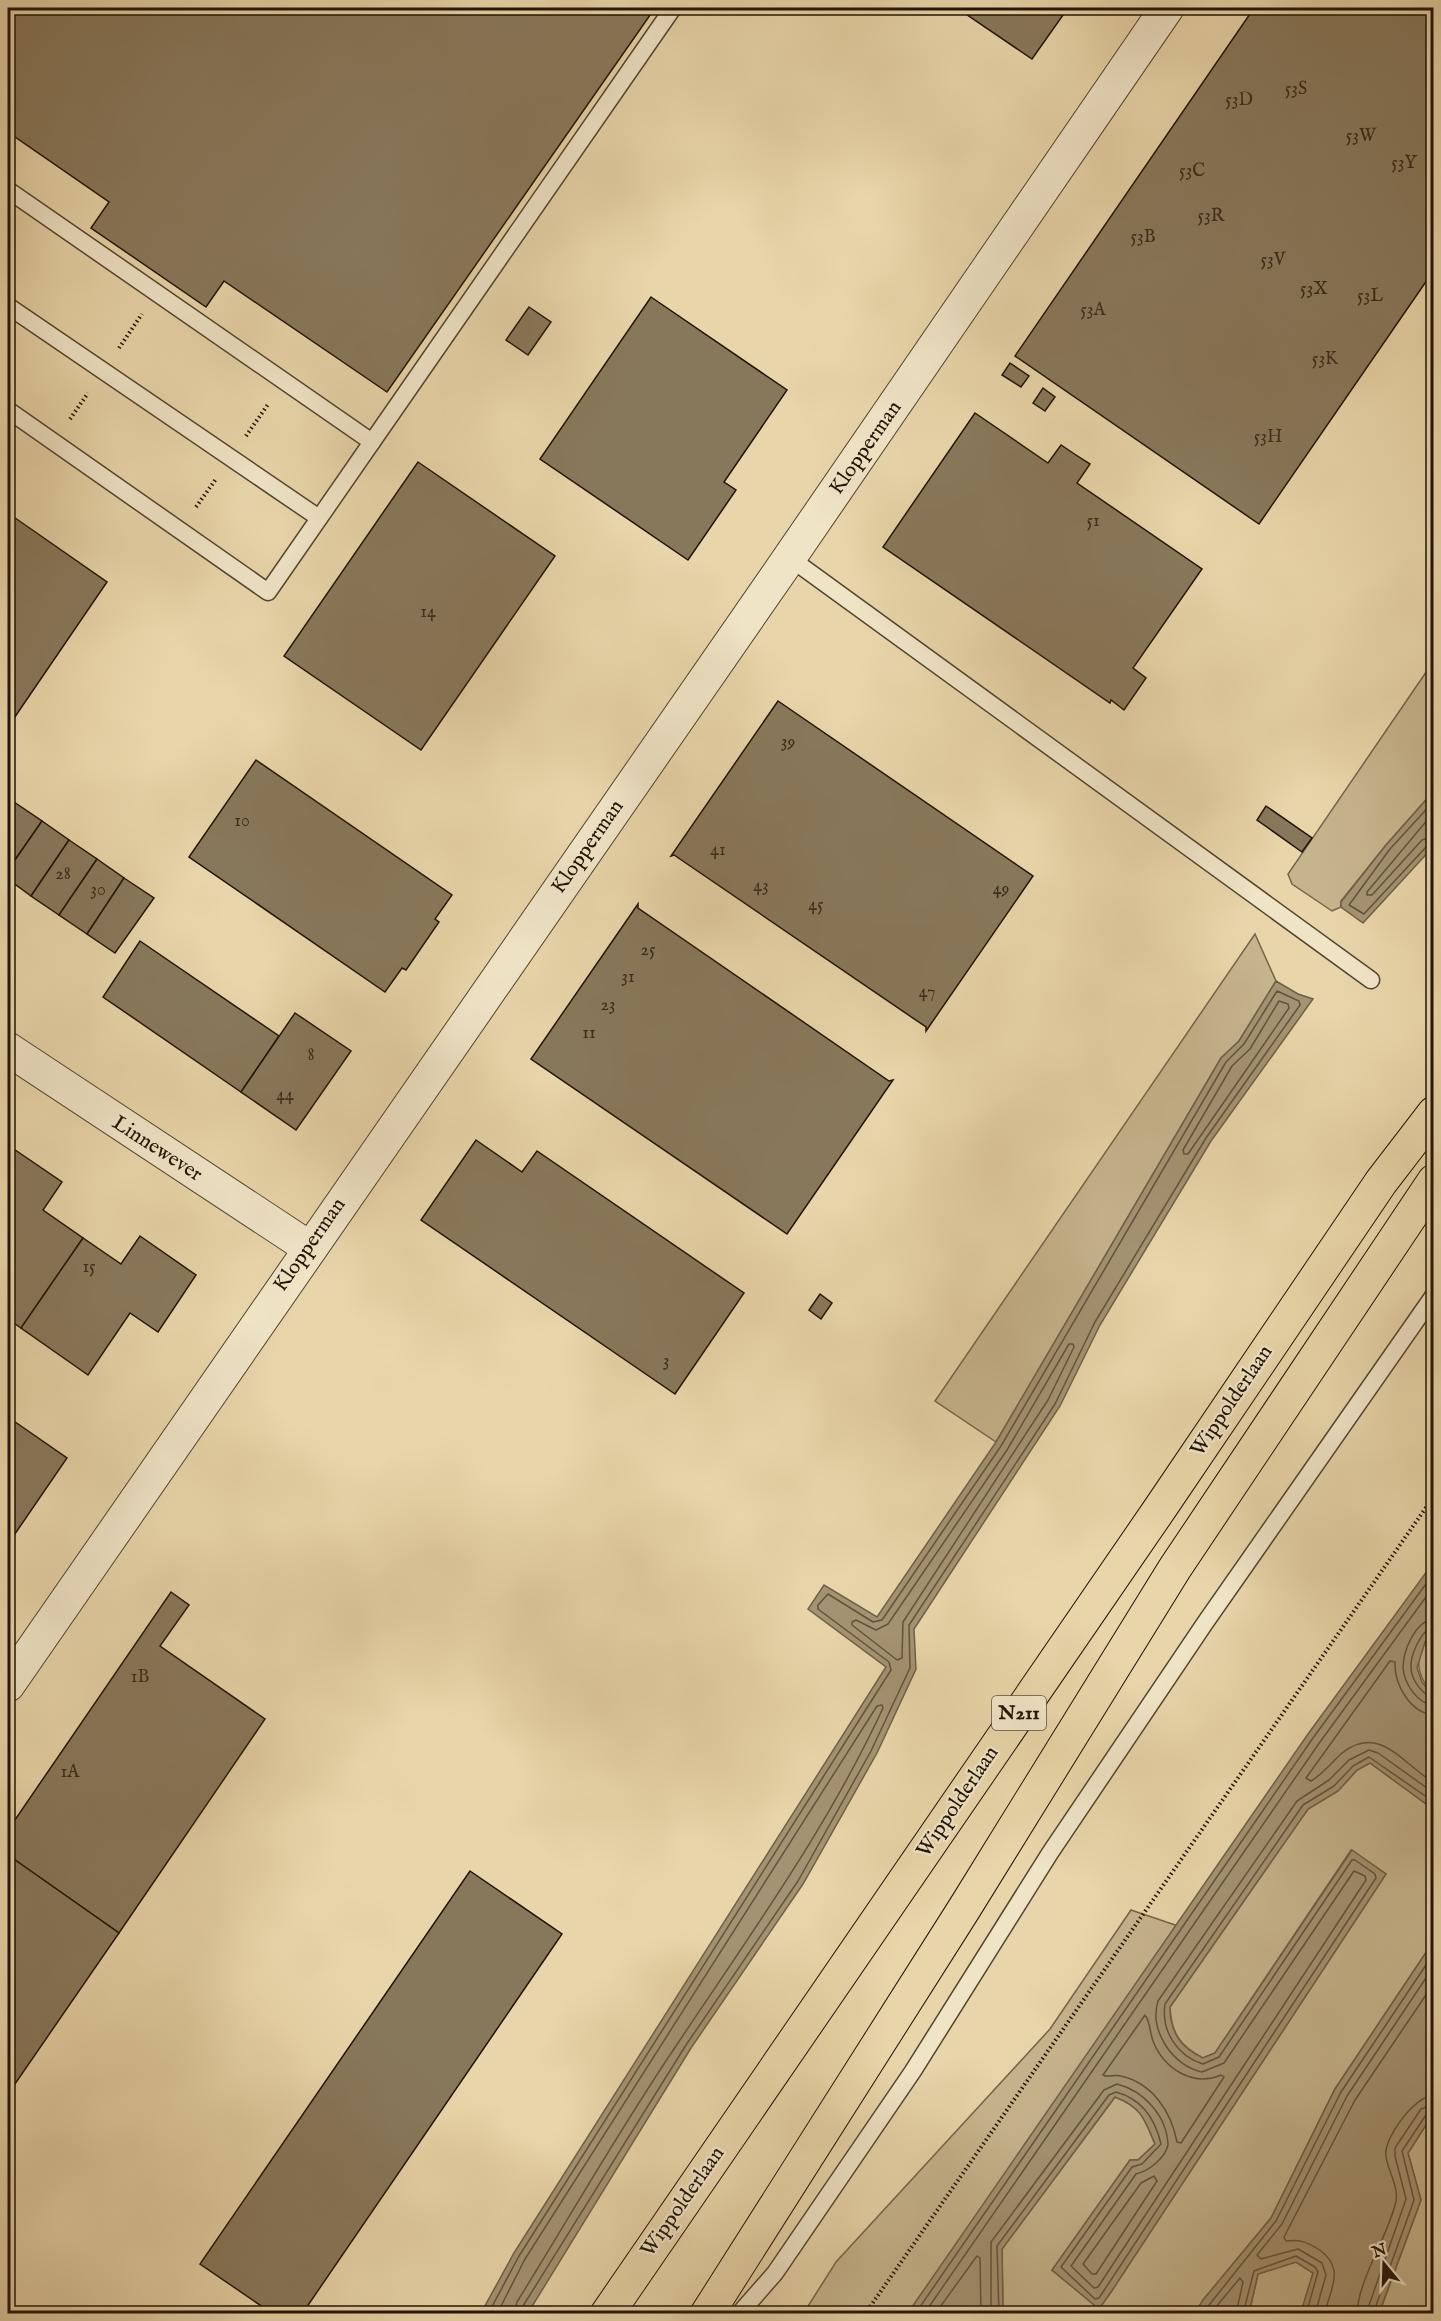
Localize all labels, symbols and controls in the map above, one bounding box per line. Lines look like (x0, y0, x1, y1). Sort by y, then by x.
house number: 53S (1285, 78, 1307, 101)
house number: 53D (1225, 89, 1253, 112)
house number: 53W (1346, 125, 1377, 148)
house number: 53Y (1391, 152, 1418, 175)
house number: 53C (1179, 160, 1205, 183)
house number: 53R (1198, 205, 1226, 228)
house number: 53B (1130, 226, 1156, 249)
house number: 53V (1260, 249, 1287, 272)
house number: 53X (1300, 278, 1328, 301)
house number: 53L (1357, 285, 1383, 308)
house number: 53A (1080, 299, 1107, 322)
house number: 53K (1312, 348, 1339, 371)
street label: Klopperman (824, 396, 908, 500)
house number: 53H (1254, 426, 1282, 449)
house number: 51 (1086, 510, 1100, 533)
house number: 14 (420, 601, 436, 624)
house number: 39 (781, 731, 795, 754)
street label: Klopperman (546, 795, 630, 899)
house number: 10 (234, 810, 250, 833)
house number: 41 (710, 839, 726, 862)
house number: 28 (55, 863, 71, 886)
house number: 43 (753, 875, 769, 898)
house number: 49 (993, 878, 1009, 901)
house number: 30 (90, 879, 106, 902)
house number: 45 (808, 894, 824, 917)
house number: 25 (641, 939, 656, 962)
house number: 31 (621, 966, 635, 989)
house number: 47 (919, 981, 935, 1004)
house number: 23 (600, 994, 616, 1017)
house number: 11 (582, 1022, 596, 1045)
house number: 8 (307, 1044, 315, 1067)
house number: 44 (276, 1084, 294, 1107)
street label: Linnewever (107, 1110, 208, 1188)
street label: Klopperman (268, 1193, 352, 1297)
house number: 15 (82, 1256, 96, 1279)
street label: Wippolderlaan (1185, 1340, 1279, 1462)
house number: 3 (663, 1350, 669, 1373)
house number: 1B (131, 1666, 149, 1689)
road number: N211 (992, 1696, 1046, 1730)
street label: Wippolderlaan (911, 1741, 1005, 1863)
house number: 1A (61, 1761, 80, 1784)
street label: Wippolderlaan (635, 2141, 731, 2263)
north arrow (1354, 2234, 1414, 2294)
text: N (1369, 2240, 1390, 2264)

